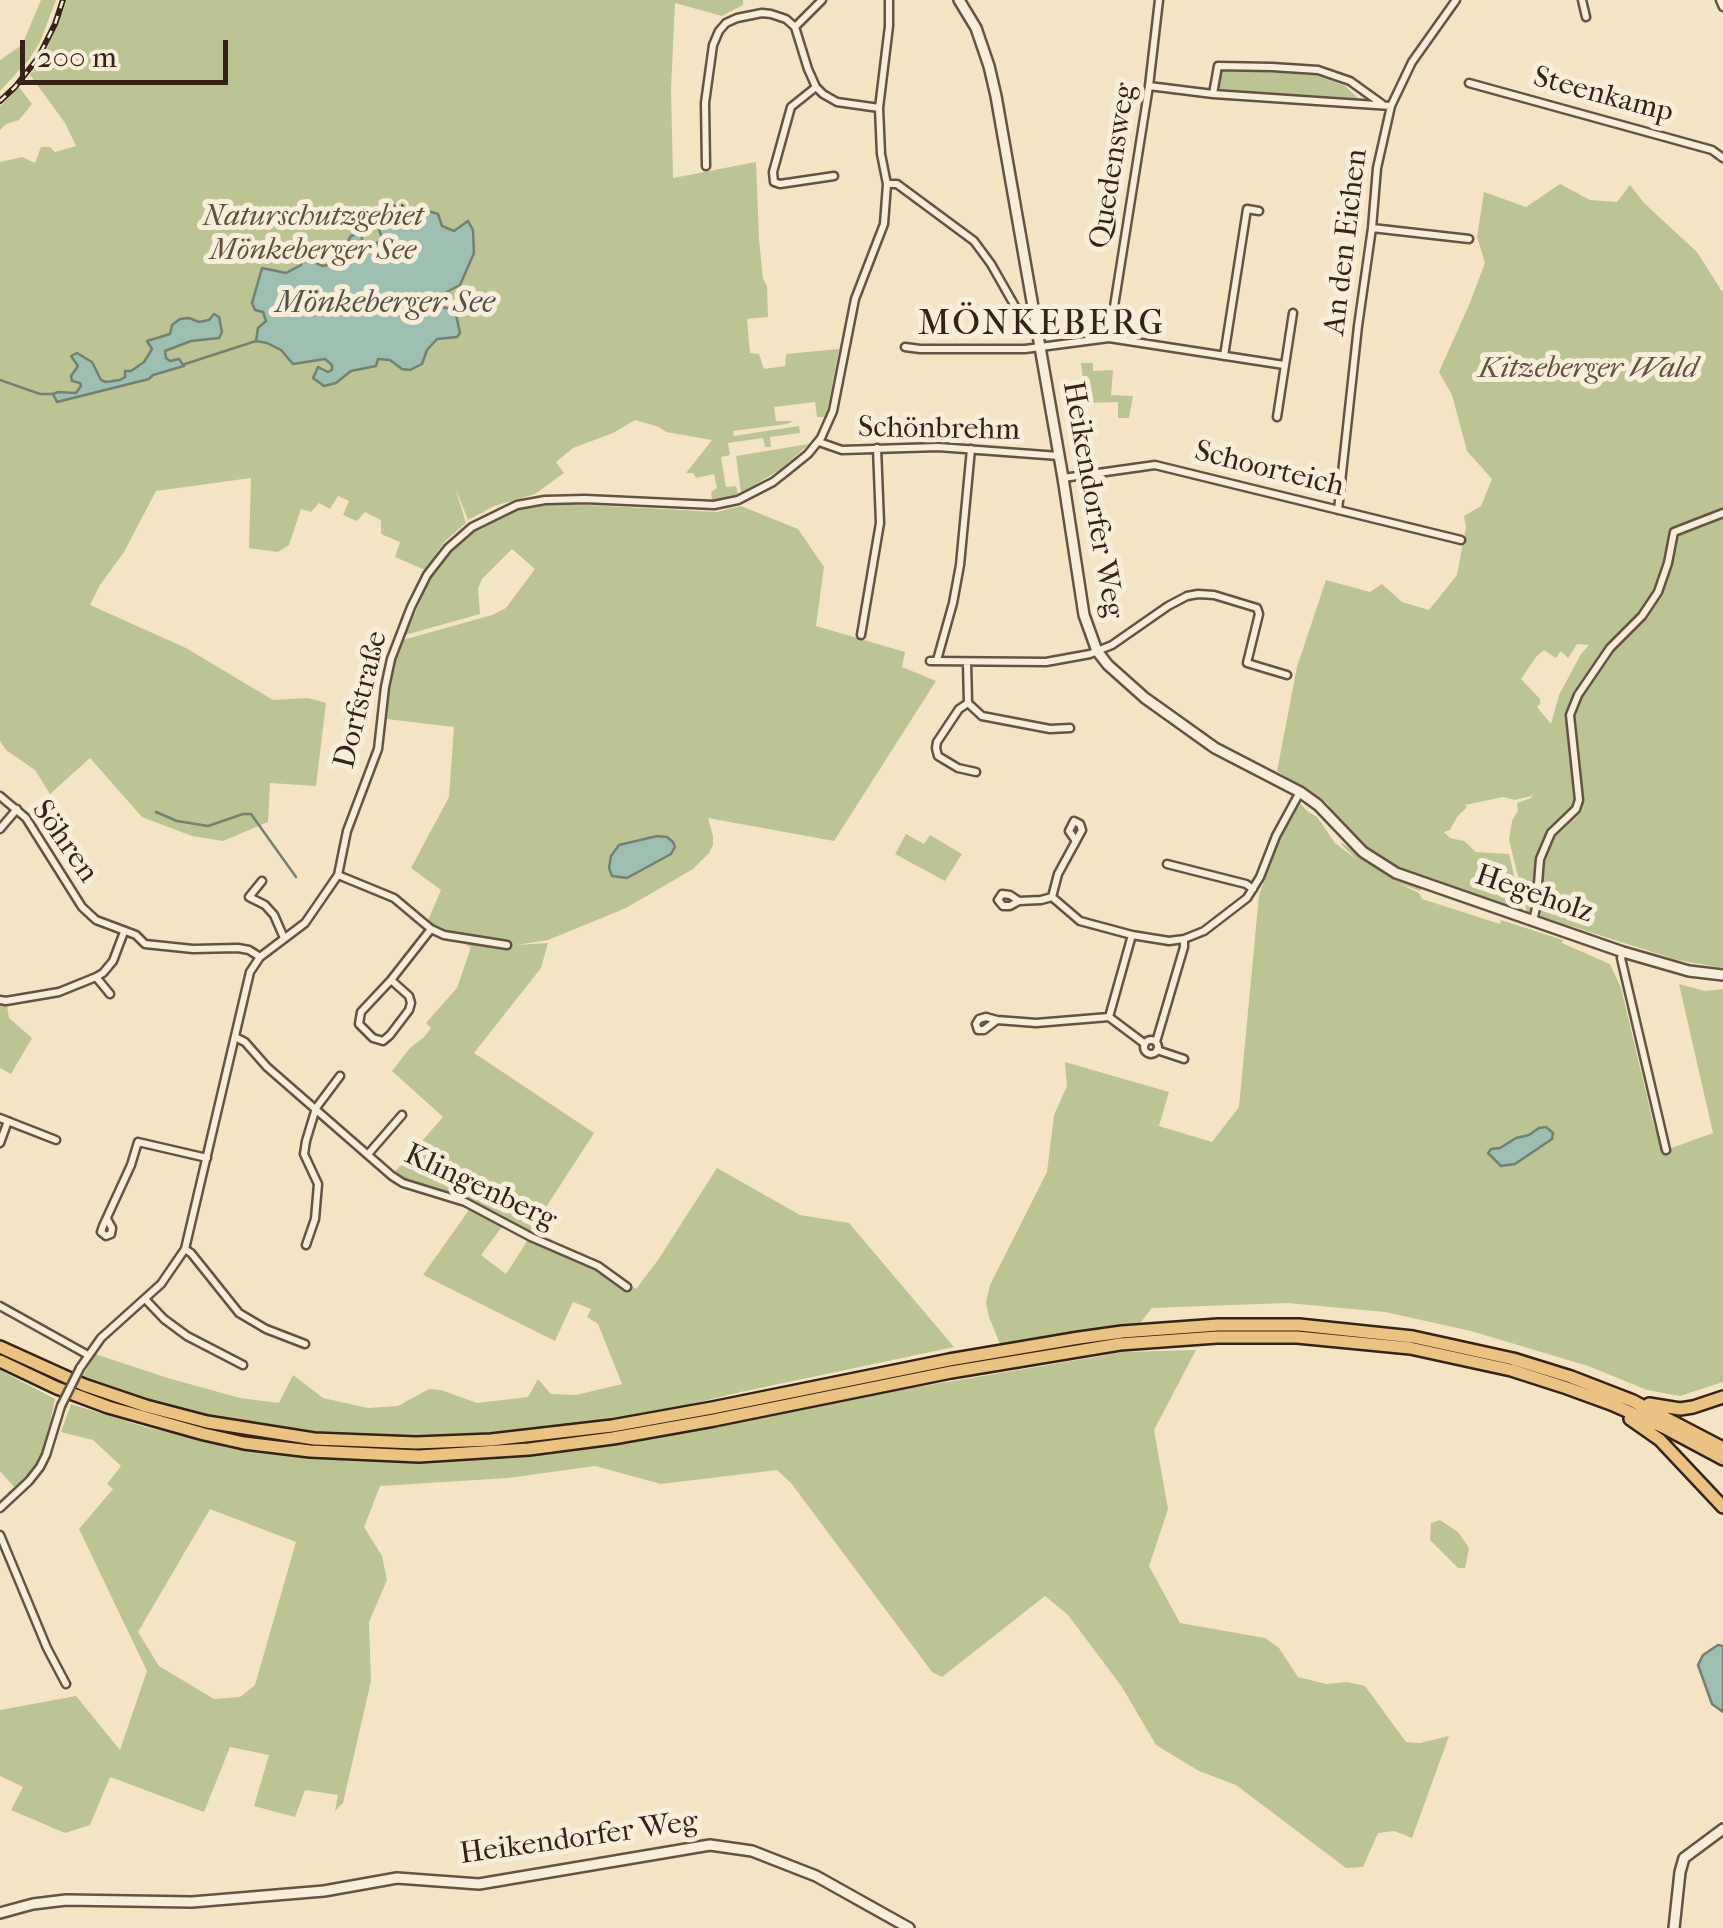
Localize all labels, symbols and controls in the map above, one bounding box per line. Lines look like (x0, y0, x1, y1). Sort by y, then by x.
scale bar (25, 20, 232, 82)
text: 200 m (37, 40, 117, 75)
street label: Steenkamp (1529, 60, 1677, 132)
street label: Quedensweg (1083, 81, 1145, 251)
street label: An den Eichen (1318, 147, 1376, 337)
park label: Naturschutzgebiet Mönkeberger See (203, 200, 423, 270)
water label: Mönkeberger See (275, 285, 495, 323)
district label: MÖNKEBERG (918, 304, 1166, 346)
park label: Kitzeberger Wald (1478, 352, 1698, 388)
street label: Heikendorfer Weg (1053, 379, 1131, 621)
street label: Schönbrehm (858, 411, 1020, 449)
street label: Schoorteich (1191, 434, 1347, 506)
street label: Dorfstraße (328, 628, 396, 772)
street label: Söhren (23, 794, 105, 890)
street label: Hegeholz (1470, 858, 1598, 932)
street label: Klingenberg (398, 1137, 562, 1239)
street label: Heikendorfer Weg (458, 1804, 700, 1874)

